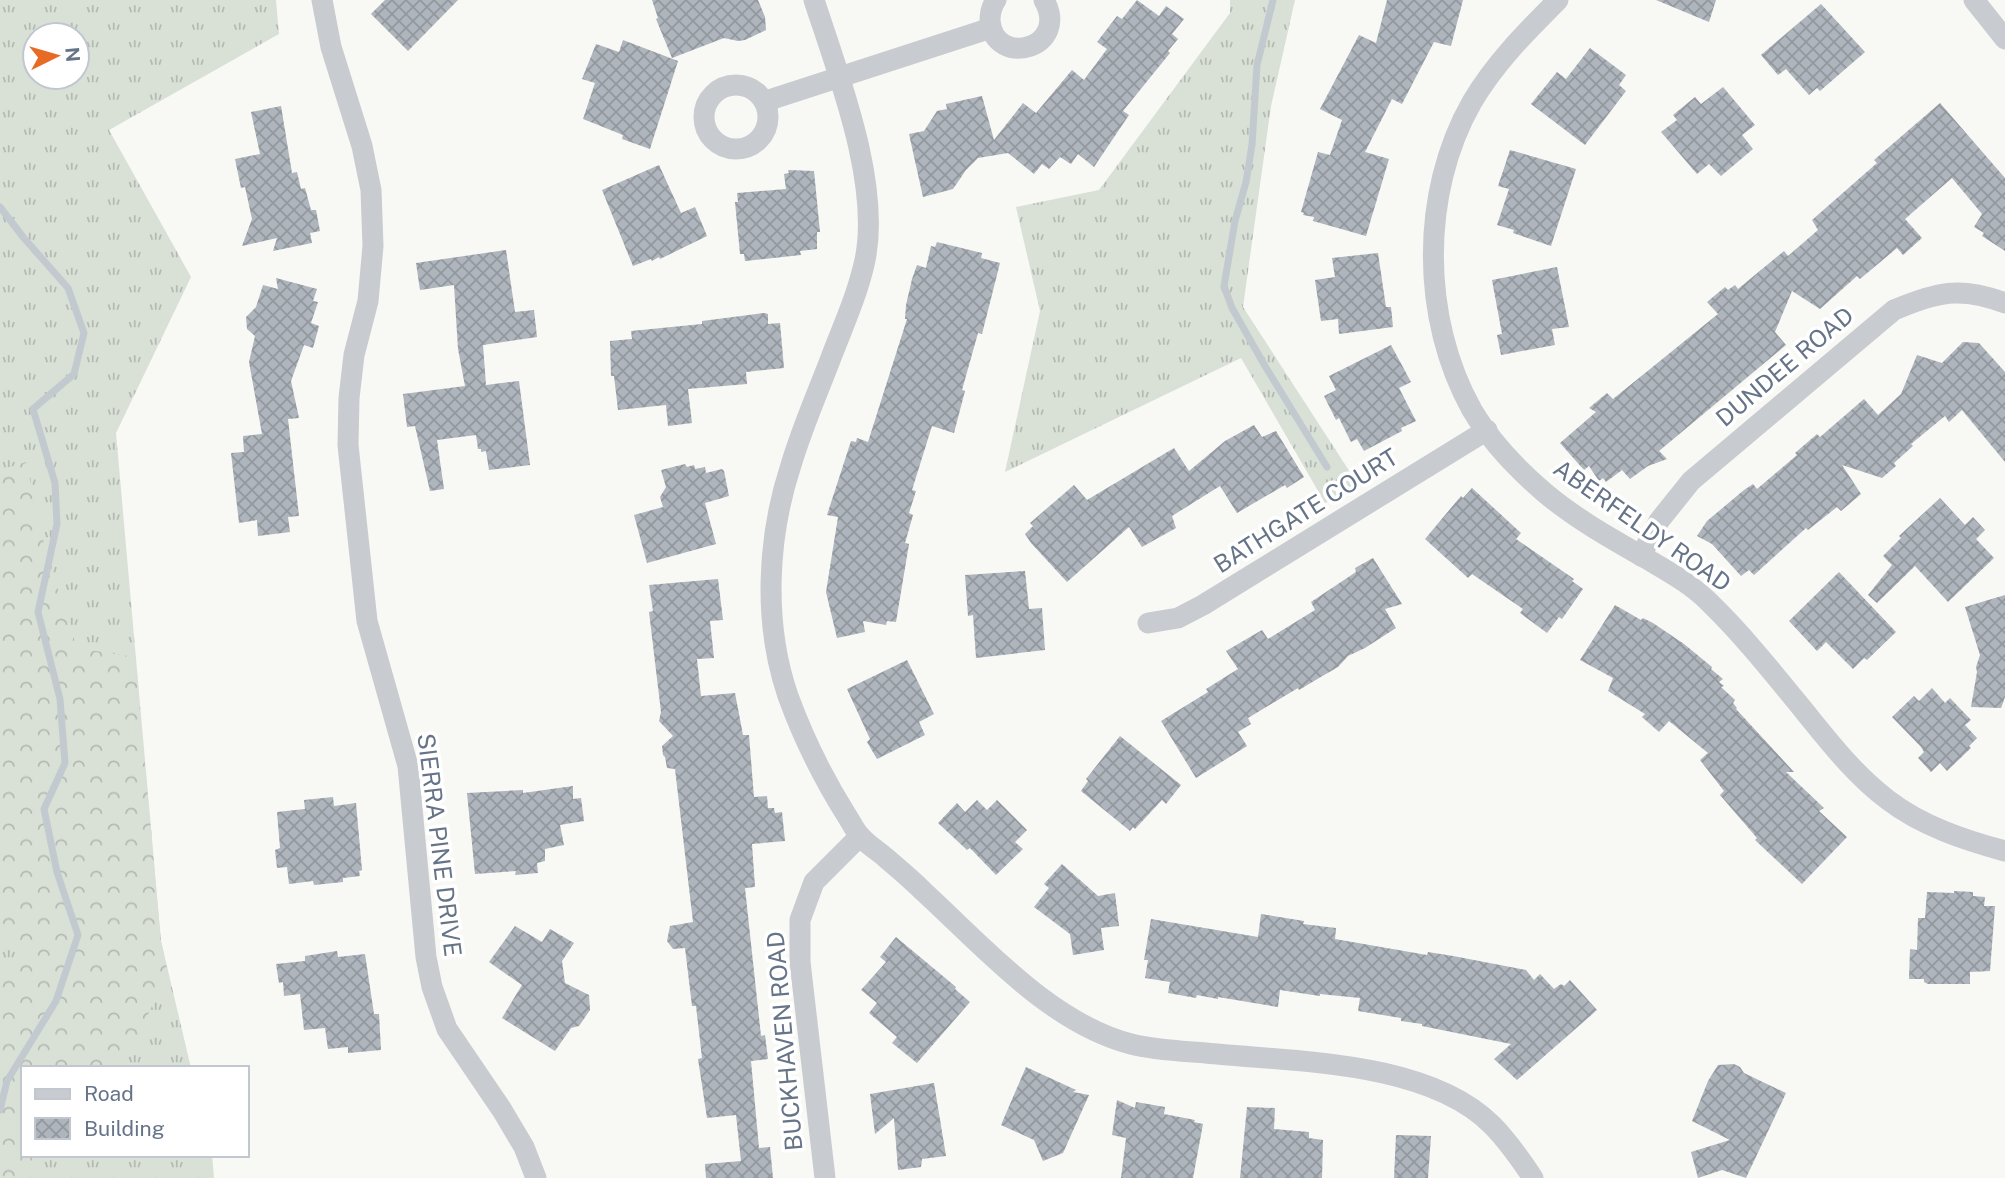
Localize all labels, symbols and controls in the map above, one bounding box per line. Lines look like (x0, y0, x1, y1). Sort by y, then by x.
north arrow (21, 21, 91, 91)
text: N (61, 46, 85, 63)
street label: DUNDEE ROAD (1710, 301, 1859, 432)
street label: BATHGATE COURT (1208, 442, 1403, 578)
street label: ABERFELDY ROAD (1549, 454, 1737, 597)
street label: SIERRA PINE DRIVE (412, 732, 468, 958)
street label: BUCKHAVEN ROAD (760, 930, 808, 1152)
legend (21, 1066, 248, 1157)
text: Road (84, 1081, 134, 1106)
text: Building (84, 1116, 165, 1141)

